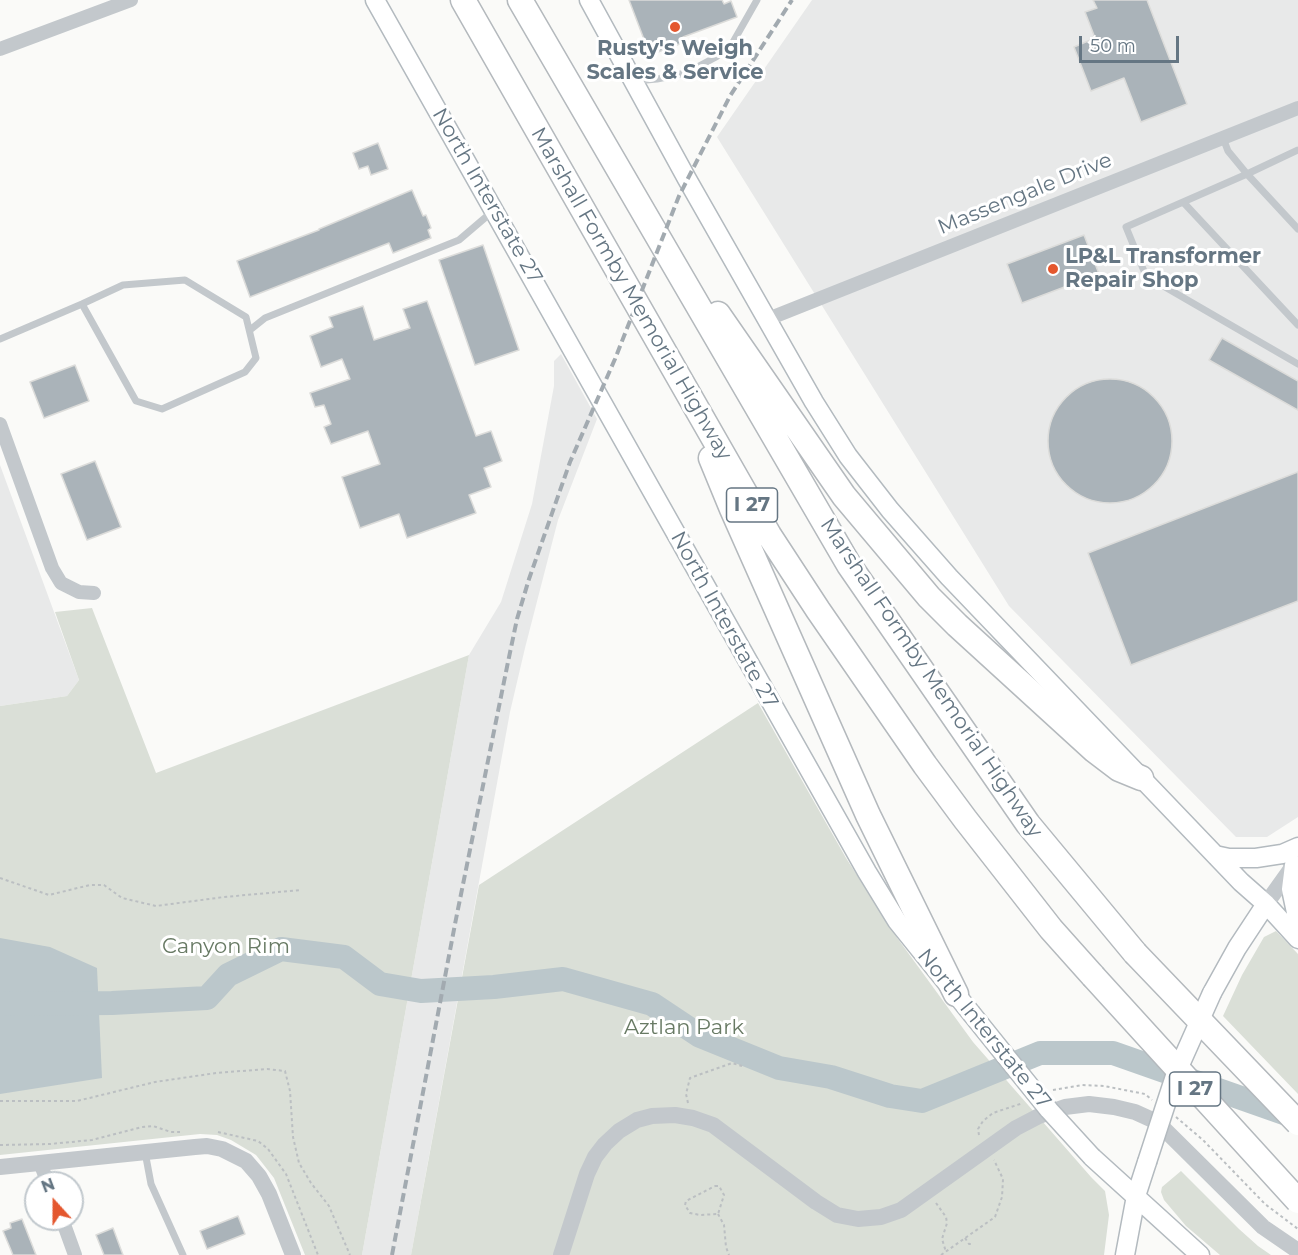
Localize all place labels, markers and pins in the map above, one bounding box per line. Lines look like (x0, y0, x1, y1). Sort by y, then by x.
marker: Rusty's Weigh Scales & Service (668, 20, 682, 34)
place label: Rusty's Weigh Scales & Service (586, 36, 764, 86)
place label: LP&L Transformer Repair Shop (1065, 244, 1261, 294)
marker: LP&L Transformer Repair Shop (1046, 262, 1060, 276)

